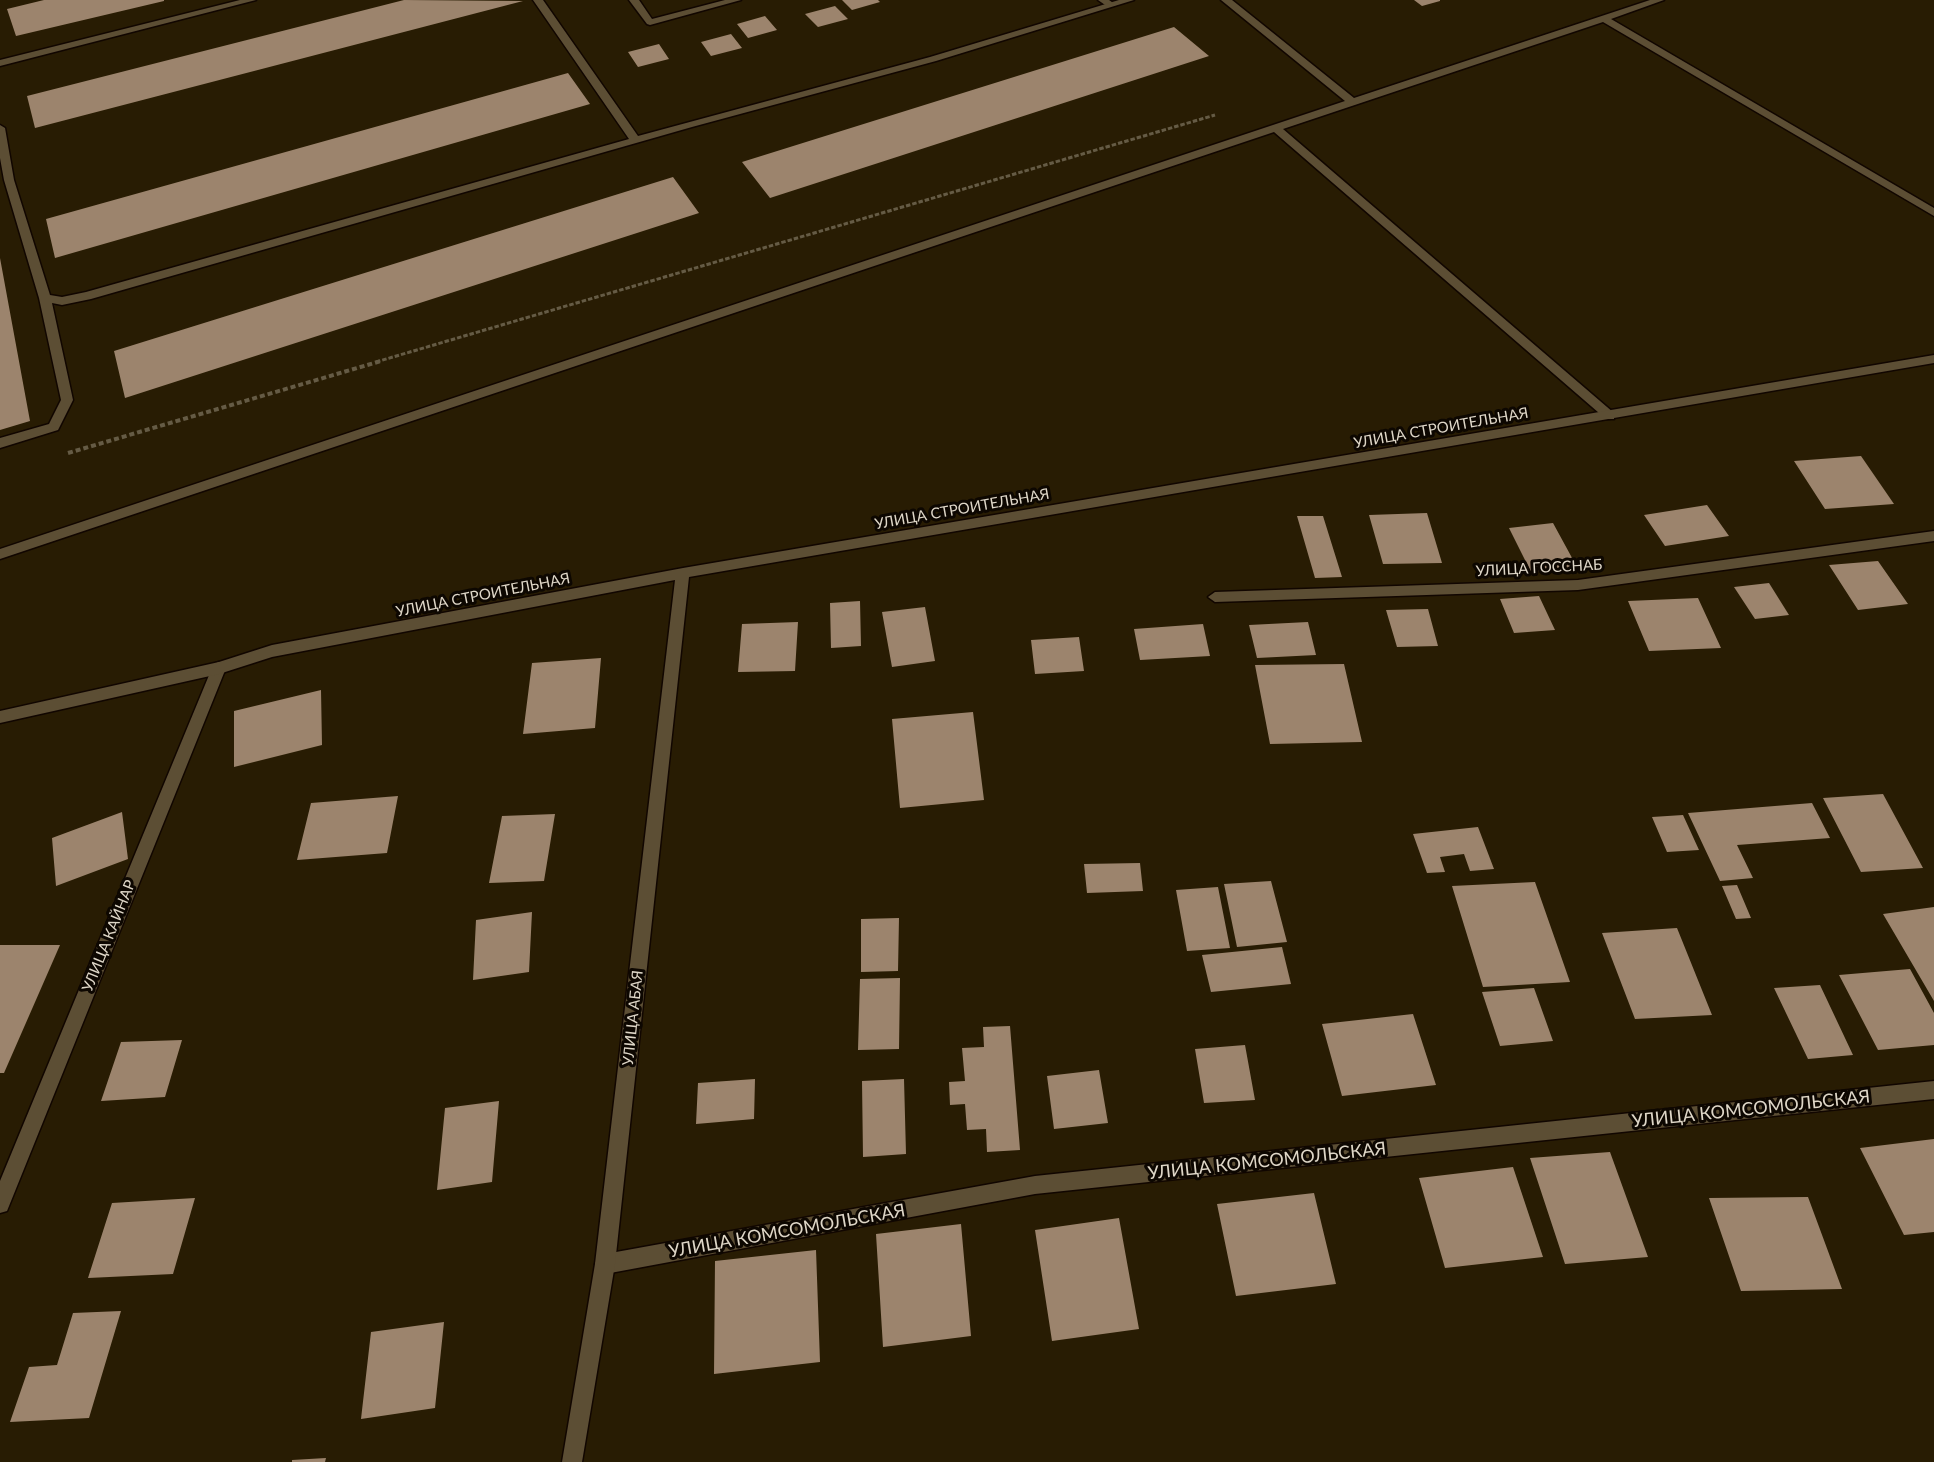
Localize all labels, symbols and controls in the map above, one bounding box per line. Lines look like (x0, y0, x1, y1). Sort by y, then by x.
street label: УЛИЦА СТРОИТЕЛЬНАЯ (1352, 404, 1530, 452)
street label: УЛИЦА СТРОИТЕЛЬНАЯ (873, 485, 1051, 533)
street label: УЛИЦА ГОССНАБ (1475, 556, 1603, 580)
street label: УЛИЦА СТРОИТЕЛЬНАЯ (394, 569, 572, 621)
street label: УЛИЦА КАЙНАР (78, 878, 140, 994)
street label: УЛИЦА АБАЯ (619, 969, 647, 1067)
street label: УЛИЦА КОМСОМОЛЬСКАЯ (1631, 1086, 1871, 1132)
street label: УЛИЦА КОМСОМОЛЬСКАЯ (1147, 1138, 1387, 1184)
street label: УЛИЦА КОМСОМОЛЬСКАЯ (667, 1200, 907, 1262)

